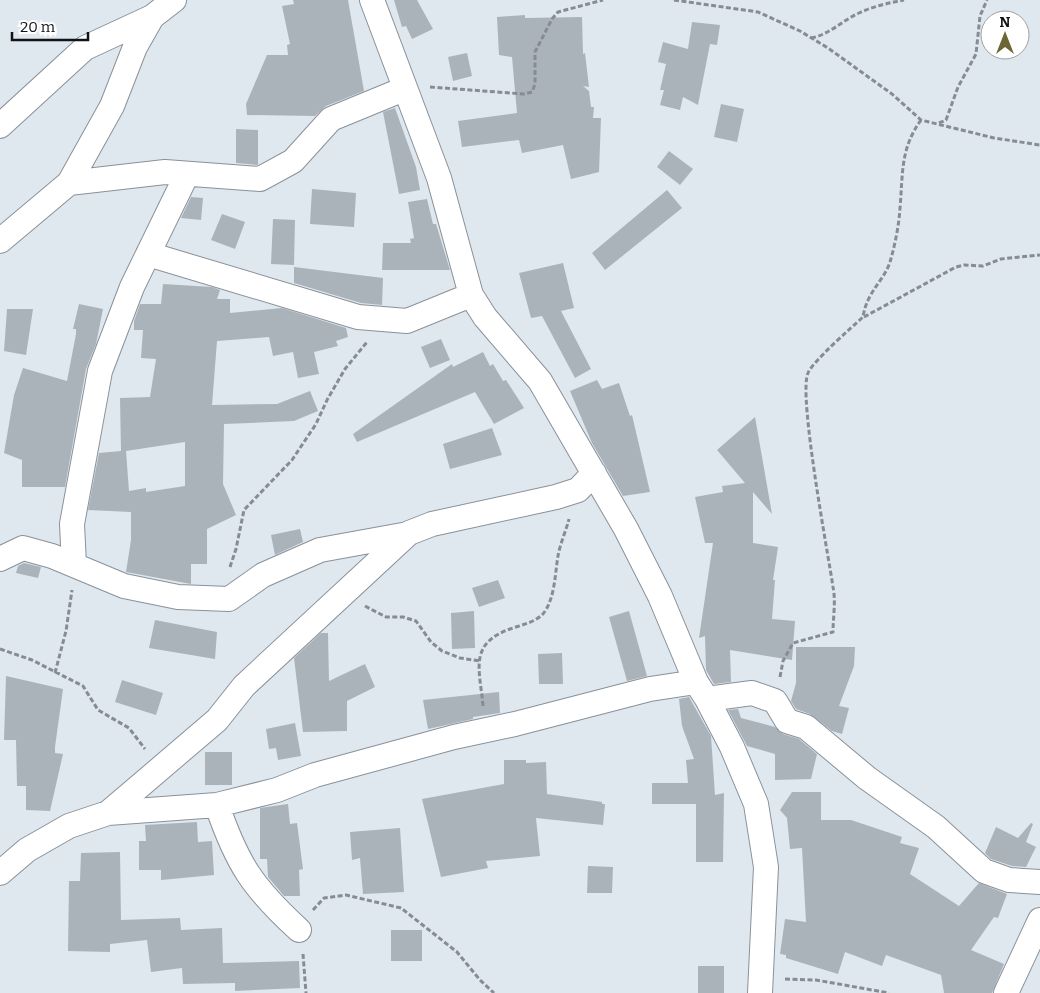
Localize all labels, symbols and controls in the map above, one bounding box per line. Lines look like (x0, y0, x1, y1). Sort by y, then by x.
scale bar (12, 10, 89, 42)
north arrow (980, 10, 1030, 60)
text: N (1000, 14, 1011, 31)
text: 20 m (20, 18, 56, 36)

